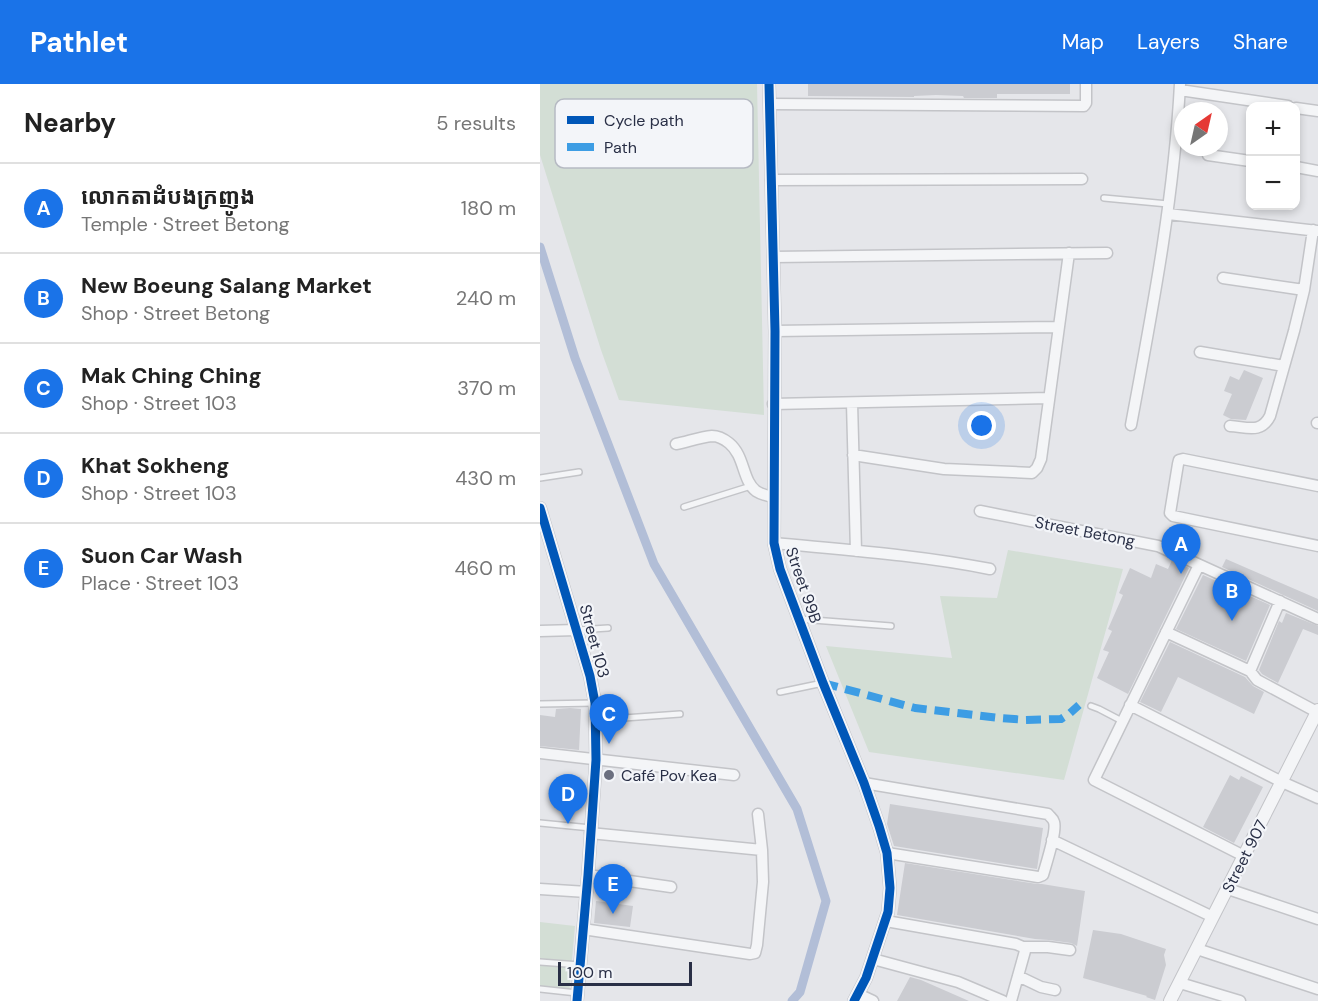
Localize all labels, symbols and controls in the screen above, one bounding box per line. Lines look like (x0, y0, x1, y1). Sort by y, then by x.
text: Pathlet (30, 24, 128, 61)
text: Map (1062, 28, 1104, 56)
text: Layers (1137, 28, 1200, 56)
text: Share (1233, 28, 1288, 56)
legend (555, 99, 753, 168)
north arrow (1174, 102, 1228, 156)
map controls (1246, 102, 1300, 210)
button: + (1246, 102, 1300, 156)
text: Nearby (24, 106, 116, 140)
text: 5 results (436, 110, 516, 136)
text: Cycle path (604, 110, 684, 131)
text: Path (604, 137, 637, 158)
button: − (1246, 156, 1300, 210)
text: លោកតាដំបងក្រញូង (81, 182, 255, 211)
text: A (36, 195, 51, 221)
text: 180 m (461, 195, 516, 221)
text: Temple · Street Betong (81, 211, 290, 237)
text: New Boeung Salang Market (81, 271, 372, 300)
text: B (37, 285, 50, 311)
text: 240 m (456, 285, 516, 311)
text: Shop · Street Betong (81, 300, 270, 326)
text: Mak Ching Ching (81, 361, 262, 390)
text: C (36, 375, 51, 401)
text: 370 m (457, 375, 516, 401)
text: Shop · Street 103 (81, 390, 237, 416)
your location (967, 411, 996, 440)
text: Khat Sokheng (81, 451, 229, 480)
text: D (36, 465, 51, 491)
text: 430 m (455, 465, 516, 491)
text: Shop · Street 103 (81, 480, 237, 506)
street label: Street Betong (1033, 511, 1137, 552)
pin: A (1162, 524, 1200, 574)
text: Suon Car Wash (81, 541, 243, 570)
street label: Street 99B (781, 544, 826, 626)
text: E (38, 555, 49, 581)
text: 460 m (454, 555, 516, 581)
text: Place · Street 103 (81, 570, 239, 596)
pin: B (1212, 572, 1252, 621)
street label: Street 103 (575, 602, 614, 680)
pin: C (590, 694, 628, 744)
place label: Café Pov Kea (621, 765, 717, 786)
marker: Café Pov Kea (602, 768, 616, 782)
pin: D (549, 774, 588, 824)
street label: Street 907 (1217, 816, 1272, 896)
pin: E (594, 864, 632, 914)
scale bar (558, 959, 692, 986)
text: 100 m (567, 962, 612, 983)

